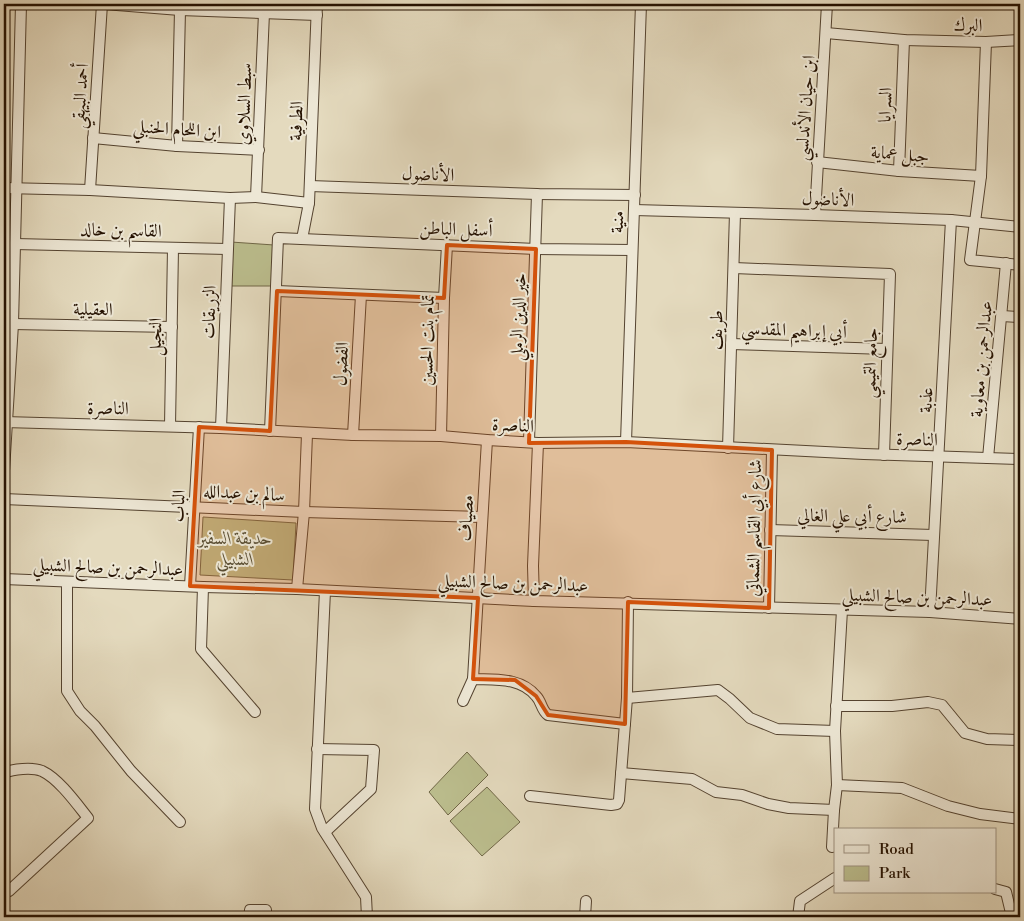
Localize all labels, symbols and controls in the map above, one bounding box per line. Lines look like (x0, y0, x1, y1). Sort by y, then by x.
street label: البرك (953, 14, 983, 37)
street label: ابن حيان الأندلسي (788, 54, 826, 162)
street label: أحمد البيهقي (65, 62, 100, 130)
street label: سبط السلاوي (232, 62, 260, 146)
street label: السرايا (873, 87, 898, 123)
street label: الطرفية (284, 101, 309, 141)
street label: ابن اللحام الحنبلي (132, 115, 222, 149)
street label: جبل عماية (870, 140, 930, 170)
street label: الأناضول (401, 160, 455, 187)
street label: الأناضول (801, 185, 855, 212)
street label: منية (605, 210, 630, 234)
street label: أسفل الباطن (419, 215, 494, 243)
street label: القاسم بن خالد (80, 218, 162, 249)
street label: خير الدين الرملي (505, 273, 537, 362)
street label: الزريقات (197, 285, 222, 339)
street label: تمام بنت الحسين (415, 294, 444, 386)
street label: العقيلية (73, 298, 113, 321)
street label: عبدالرحمن بن معاوية (965, 300, 998, 418)
street label: طريف (704, 310, 729, 350)
street label: أبي إبراهيم المقدسي (740, 315, 848, 350)
street label: النجيل (144, 318, 168, 356)
street label: جامع التميمي (858, 327, 888, 399)
street label: الفضول (329, 341, 354, 387)
street label: عذبة (914, 387, 939, 413)
street label: الناصرة (87, 397, 129, 420)
street label: الناصرة (492, 413, 535, 438)
street label: الناصرة (896, 427, 938, 452)
street label: شارع أبي القاسم الشماتي (740, 459, 773, 597)
street label: سالم بن عبدالله (202, 480, 285, 511)
street label: الباب (166, 489, 191, 523)
street label: مصياف (454, 494, 479, 542)
street label: شارع أبي علي الغالي (797, 502, 907, 534)
park label: حديقة السفير الشبيلي (196, 527, 272, 576)
street label: عبدالرحمن بن صالح الشبيلي (32, 553, 184, 587)
street label: عبدالرحمن بن صالح الشبيلي (437, 569, 589, 603)
street label: عبدالرحمن بن صالح الشبيلي (841, 583, 993, 617)
legend (834, 828, 996, 894)
text: Road (879, 840, 914, 859)
text: Park (879, 864, 911, 883)

